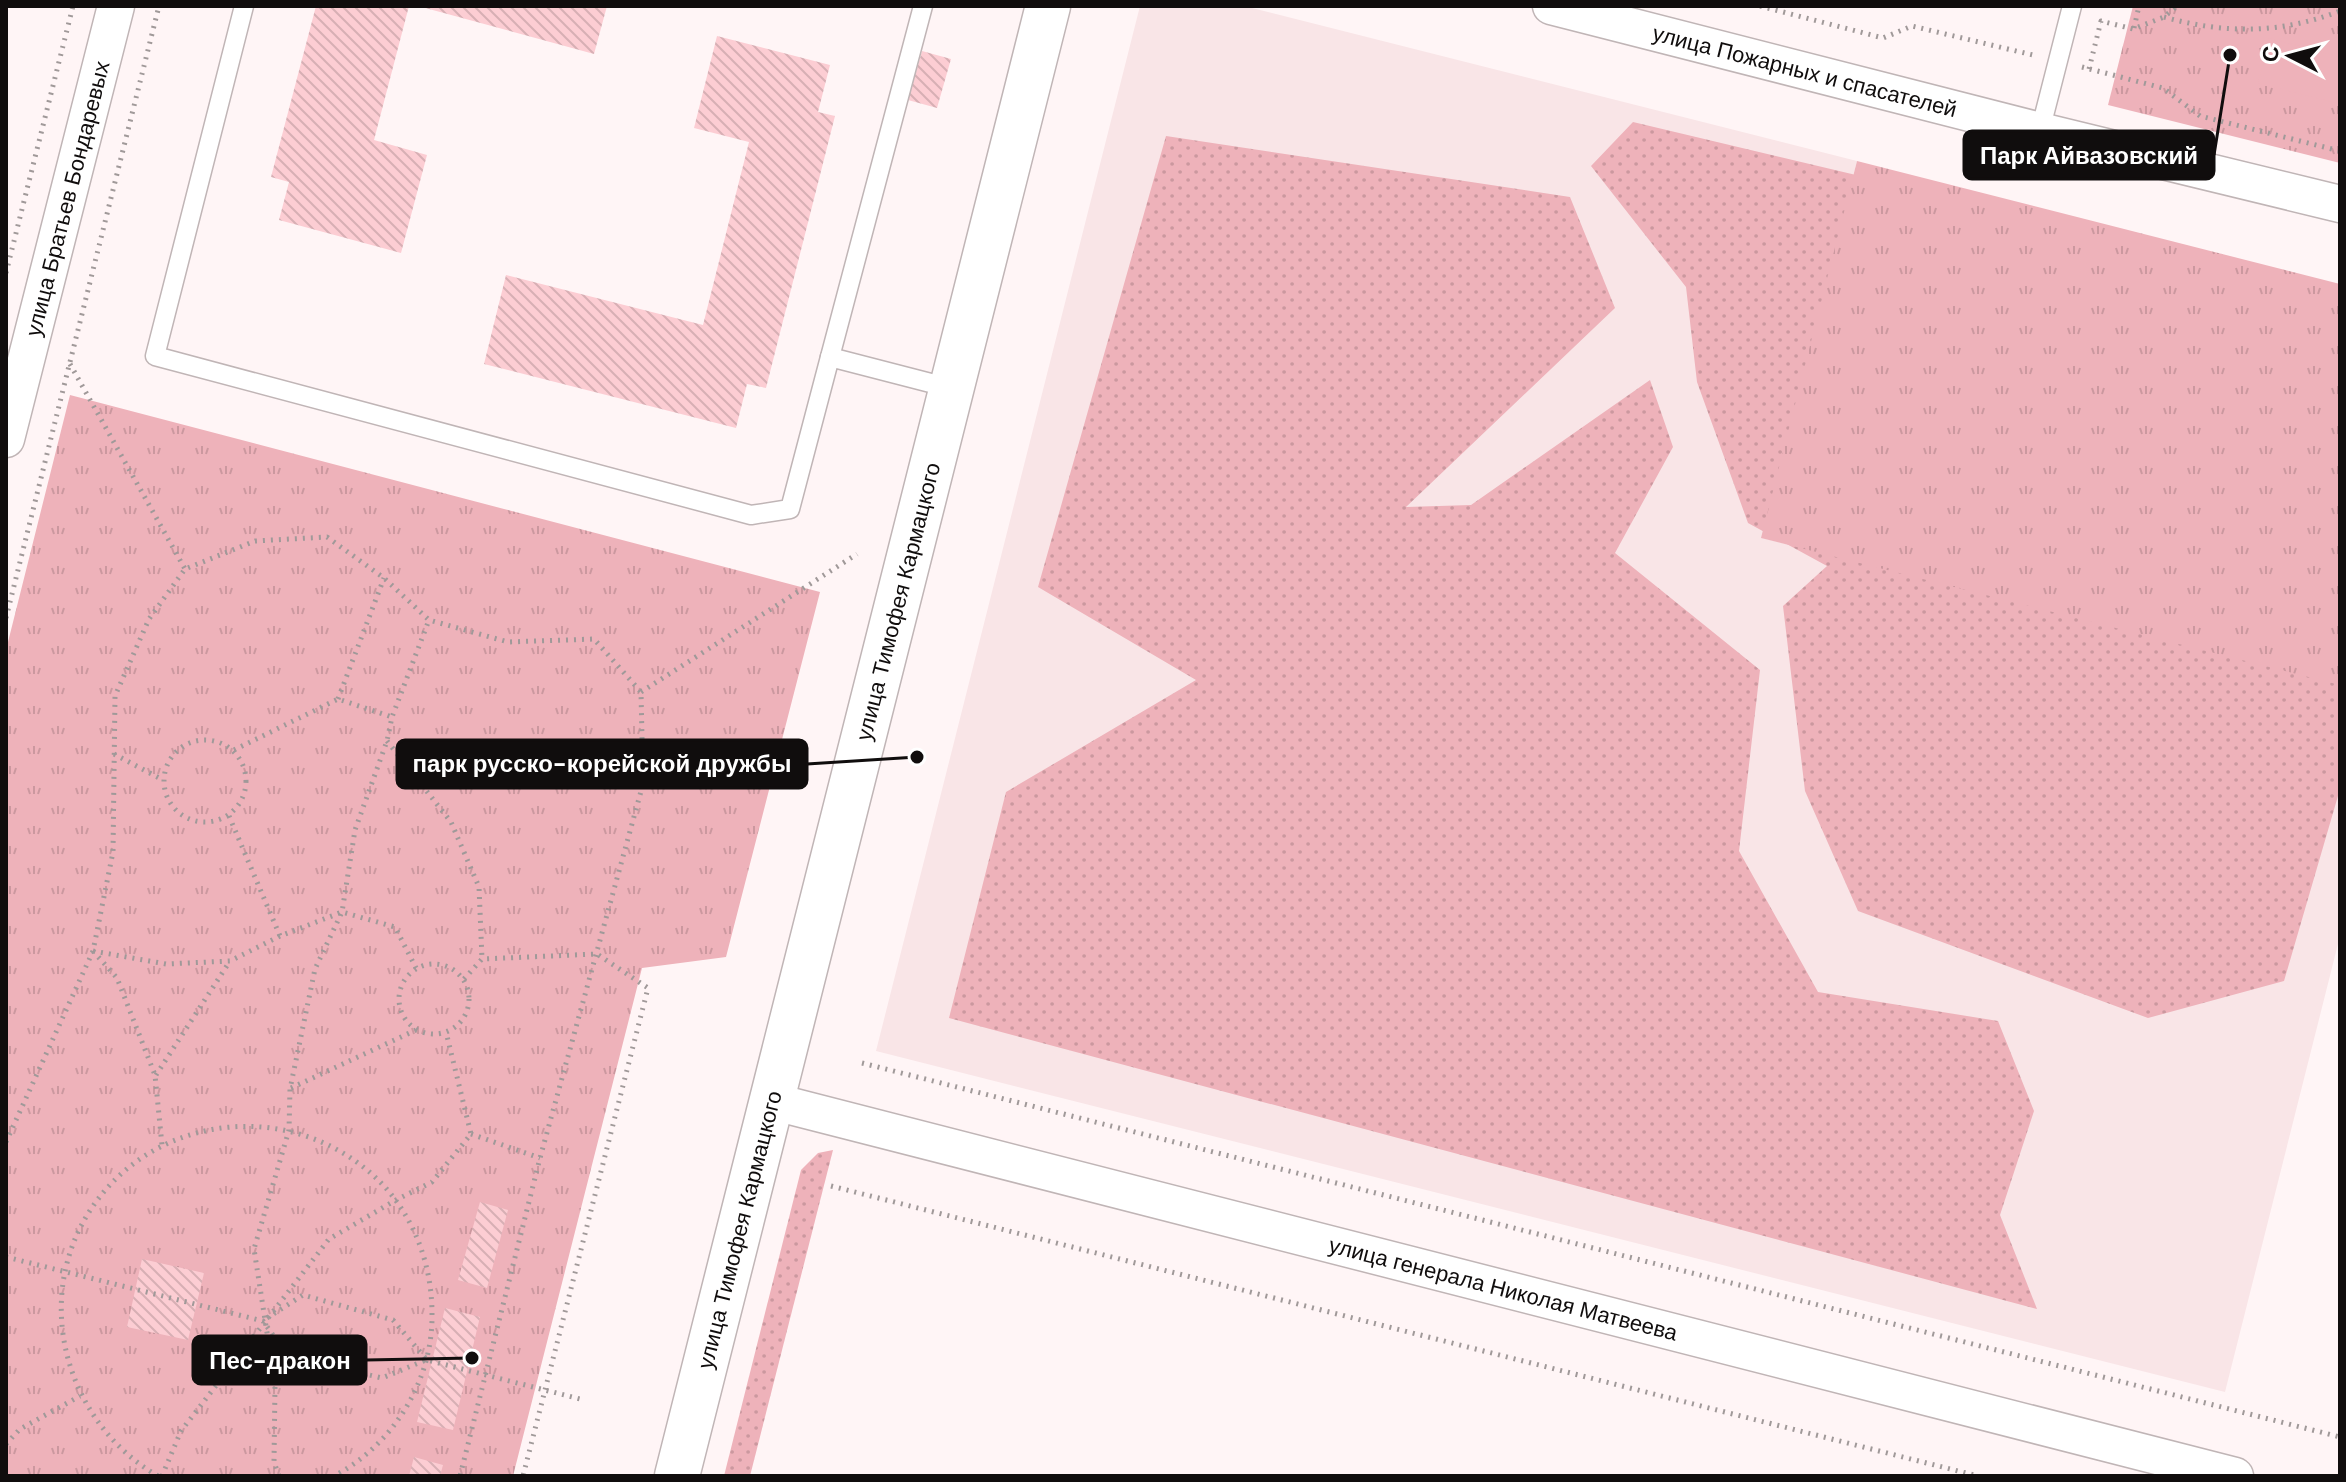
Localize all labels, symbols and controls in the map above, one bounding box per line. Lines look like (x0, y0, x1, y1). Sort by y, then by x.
north arrow (2250, 16, 2330, 96)
street label: улица Пожарных и спасателей (1650, 18, 1960, 124)
text: С (2255, 44, 2286, 63)
street label: улица Братьев Бондаревых (18, 58, 116, 339)
callout: Парк Айвазовский (1964, 131, 2214, 179)
text: Парк Айвазовский (1980, 140, 2198, 171)
street label: улица Тимофея Кармацкого (849, 459, 947, 744)
callout: парк русско-корейской дружбы (397, 740, 807, 788)
text: парк русско-корейской дружбы (413, 748, 791, 779)
street label: улица Тимофея Кармацкого (690, 1088, 788, 1372)
street label: улица генерала Николая Матвеева (1326, 1230, 1681, 1347)
callout: Пес-дракон (193, 1336, 366, 1384)
text: Пес-дракон (209, 1345, 351, 1376)

